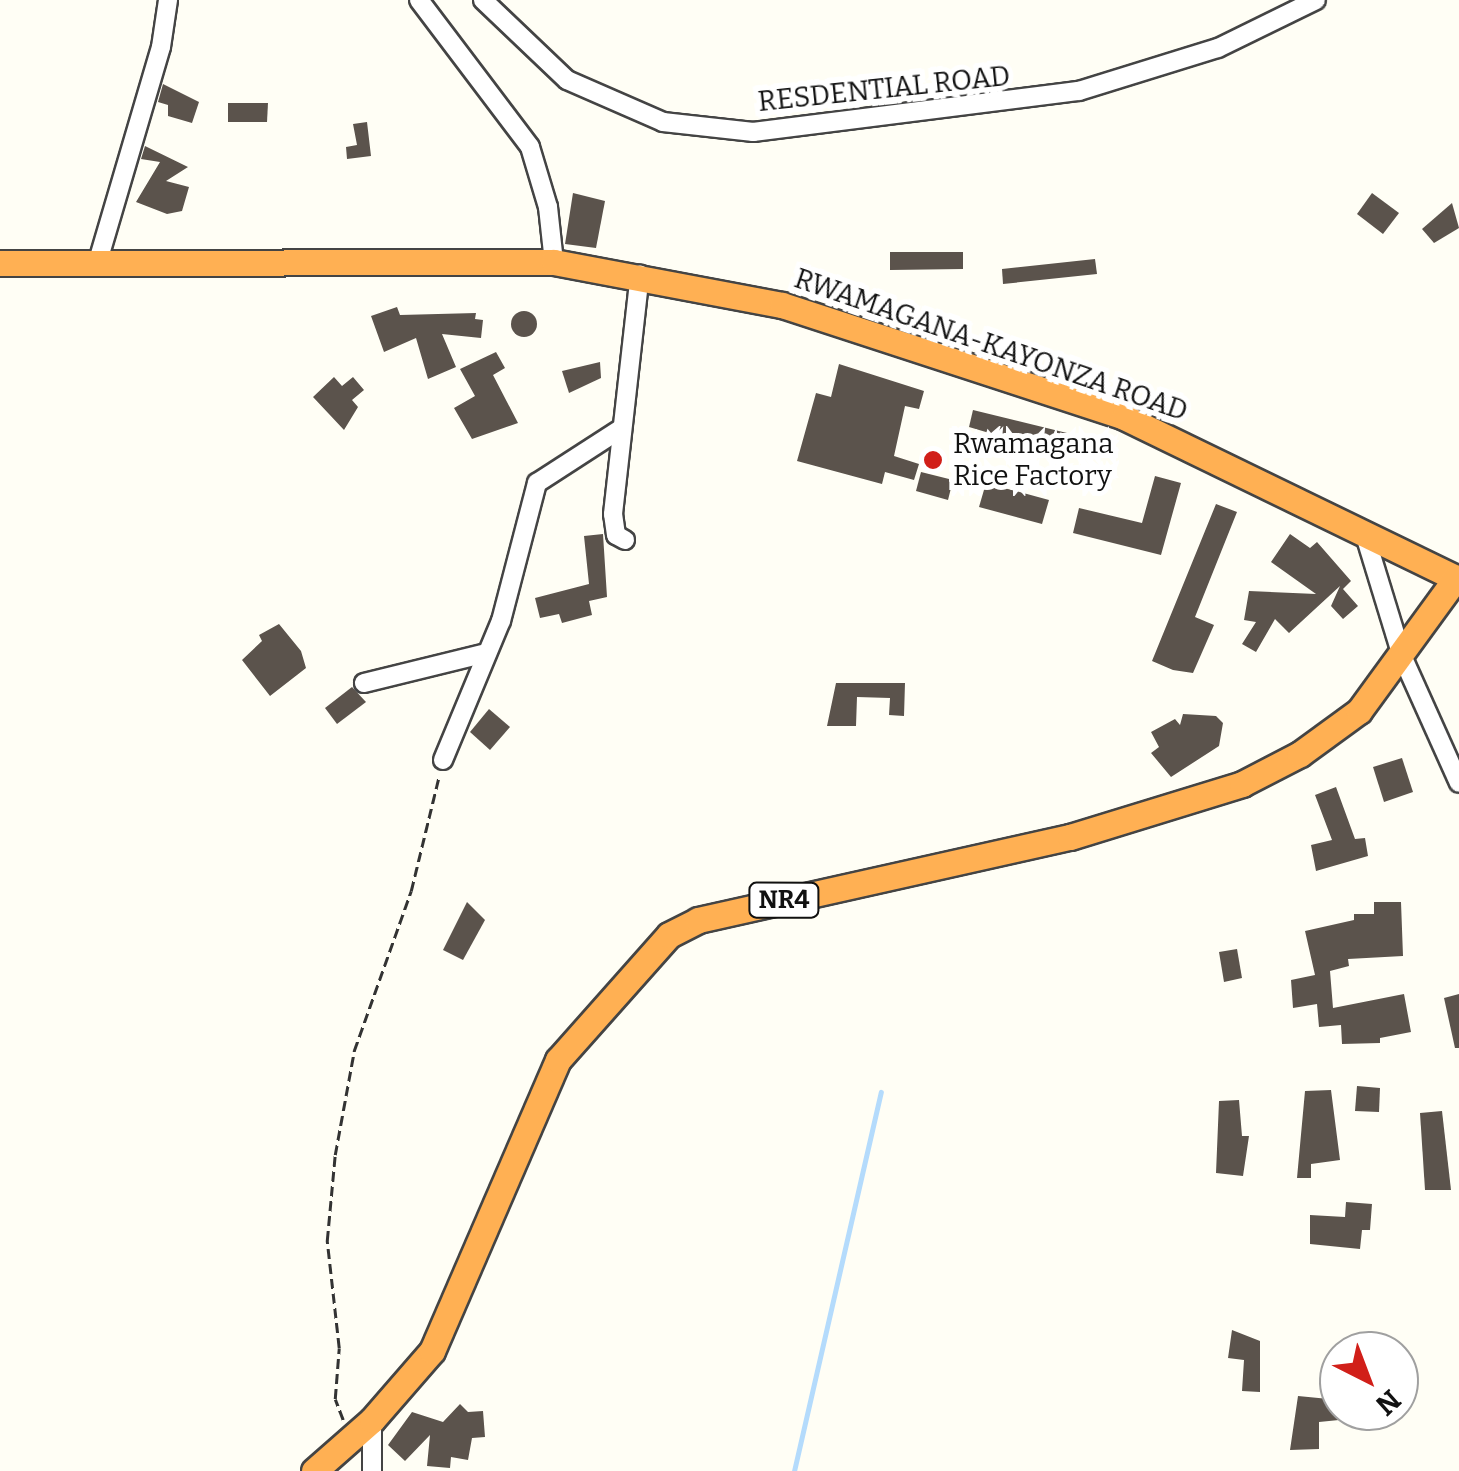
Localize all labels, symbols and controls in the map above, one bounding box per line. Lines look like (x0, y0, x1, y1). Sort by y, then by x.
street label: RESDENTIAL ROAD (756, 59, 1012, 119)
street label: RWAMAGANA-KAYONZA ROAD (790, 262, 1192, 428)
place label: Rwamagana Rice Factory (953, 427, 1113, 493)
marker: Rwamagana Rice Factory (922, 449, 944, 471)
road number: NR4 (746, 880, 822, 920)
north arrow (1319, 1331, 1419, 1431)
text: N (1369, 1383, 1407, 1422)

